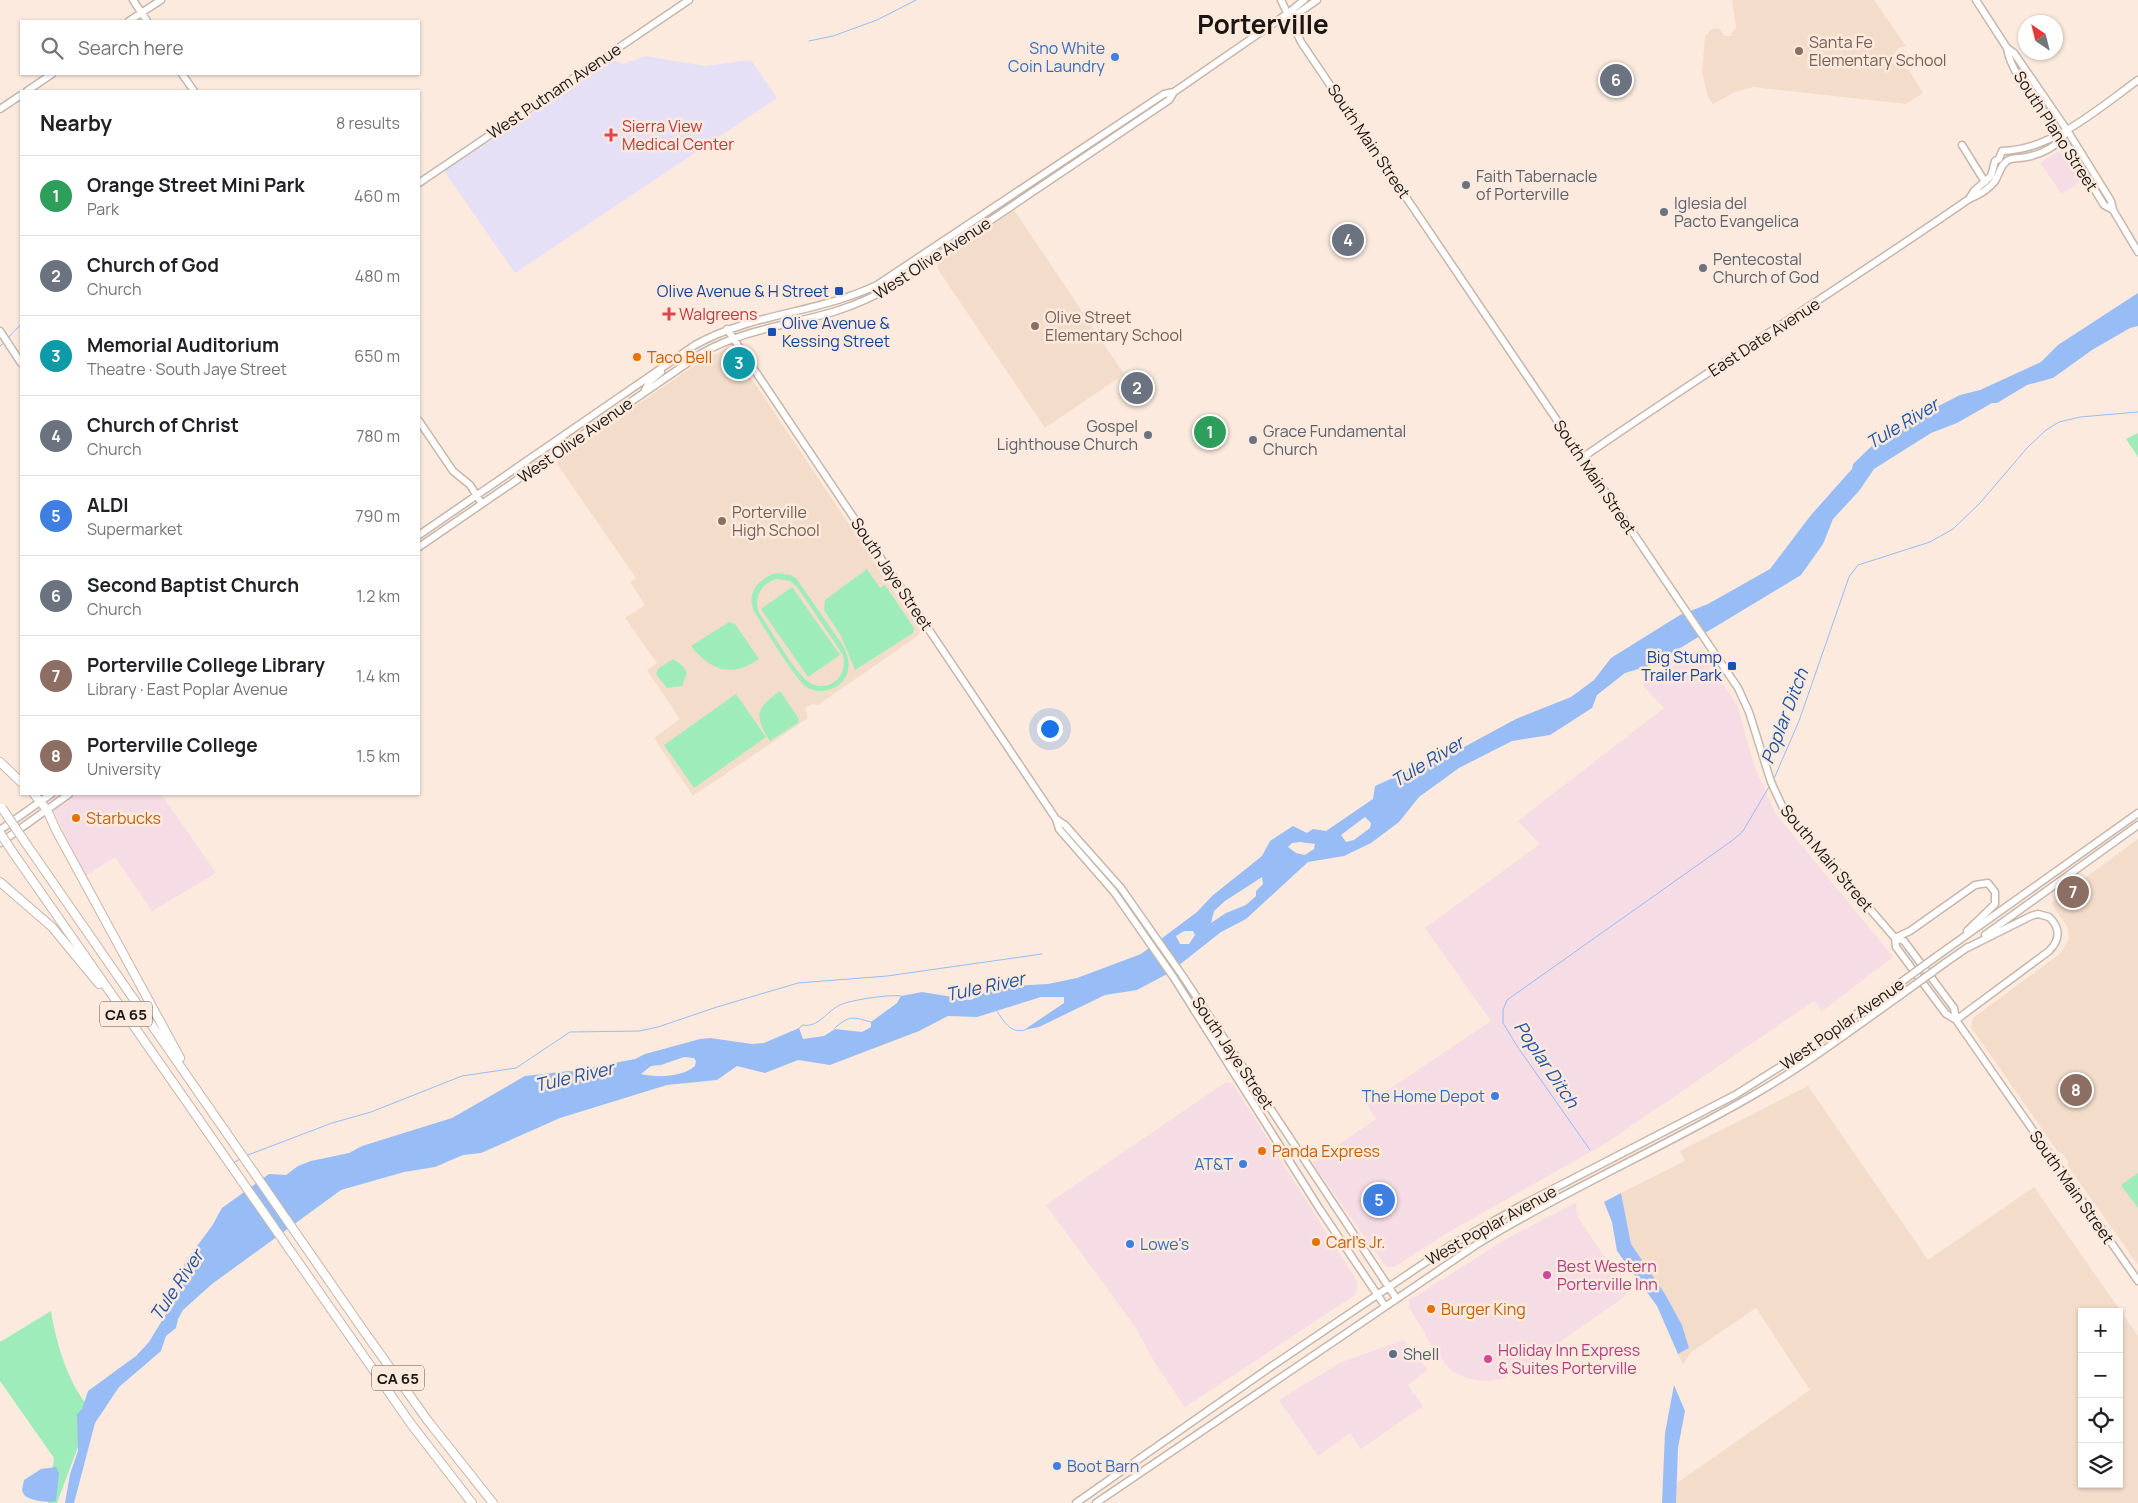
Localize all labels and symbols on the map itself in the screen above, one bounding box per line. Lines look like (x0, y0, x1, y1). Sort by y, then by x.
district label: Porterville (1197, 6, 1329, 42)
north arrow (2018, 15, 2063, 60)
place label: Santa Fe Elementary School (1809, 31, 1947, 71)
place label: Sno White Coin Laundry (1008, 37, 1106, 77)
street label: West Putnam Avenue (483, 38, 625, 144)
marker: Santa Fe Elementary School (1793, 45, 1805, 57)
marker: Sno White Coin Laundry (1109, 51, 1121, 63)
pin: 6 (1600, 61, 1632, 99)
street label: South Plano Street (2009, 67, 2103, 195)
street label: South Main Street (1322, 79, 1416, 203)
place label: Sierra View Medical Center (622, 115, 734, 155)
marker: Sierra View Medical Center (604, 128, 618, 142)
place label: Faith Tabernacle of Porterville (1476, 165, 1597, 205)
marker: Faith Tabernacle of Porterville (1460, 179, 1472, 191)
place label: Iglesia del Pacto Evangelica (1674, 192, 1799, 232)
marker: Iglesia del Pacto Evangelica (1658, 206, 1670, 218)
street label: West Olive Avenue (869, 212, 995, 304)
pin: 4 (1332, 221, 1364, 259)
place label: Pentecostal Church of God (1713, 248, 1819, 288)
marker: Pentecostal Church of God (1697, 262, 1709, 274)
place label: Olive Avenue & H Street (657, 280, 829, 302)
marker: Olive Avenue & H Street (833, 285, 845, 297)
street label: East Date Avenue (1704, 293, 1824, 381)
place label: Walgreens (679, 303, 757, 325)
place label: Olive Street Elementary School (1045, 306, 1183, 346)
marker: Walgreens (663, 308, 675, 320)
place label: Olive Avenue & Kessing Street (782, 312, 890, 352)
marker: Olive Street Elementary School (1029, 320, 1041, 332)
marker: Olive Avenue & Kessing Street (766, 326, 778, 338)
pin: 3 (723, 344, 755, 382)
place label: Taco Bell (647, 346, 712, 368)
marker: Taco Bell (631, 351, 643, 363)
pin: 2 (1121, 369, 1153, 407)
water label: Tule River (1861, 391, 1945, 454)
street label: West Olive Avenue (513, 392, 637, 488)
pin: 1 (1194, 413, 1226, 451)
place label: Gospel Lighthouse Church (997, 415, 1138, 455)
street label: South Main Street (1548, 415, 1642, 539)
place label: Grace Fundamental Church (1263, 420, 1406, 460)
marker: Gospel Lighthouse Church (1142, 429, 1154, 441)
marker: Grace Fundamental Church (1247, 434, 1259, 446)
place label: Porterville High School (732, 501, 820, 541)
street label: South Jaye Street (846, 513, 938, 635)
marker: Porterville High School (716, 515, 728, 527)
place label: Big Stump Trailer Park (1641, 646, 1723, 686)
marker: Big Stump Trailer Park (1726, 660, 1738, 672)
water label: Poplar Ditch (1755, 664, 1814, 767)
your location (1037, 716, 1063, 742)
water label: Tule River (1386, 729, 1470, 792)
street label: South Main Street (1776, 800, 1878, 916)
place label: Starbucks (86, 807, 161, 829)
marker: Starbucks (70, 812, 82, 824)
pin: 7 (2057, 873, 2089, 911)
water label: Tule River (943, 965, 1029, 1006)
street label: West Poplar Avenue (1776, 973, 1908, 1075)
street label: South Jaye Street (1187, 992, 1279, 1114)
road number: CA 65 (100, 1002, 152, 1026)
water label: Poplar Ditch (1509, 1016, 1586, 1113)
water label: Tule River (532, 1055, 618, 1097)
pin: 8 (2060, 1071, 2092, 1109)
place label: The Home Depot (1362, 1085, 1485, 1107)
marker: The Home Depot (1489, 1090, 1501, 1102)
street label: South Main Street (2025, 1126, 2119, 1248)
place label: Panda Express (1272, 1140, 1380, 1162)
marker: Panda Express (1256, 1145, 1268, 1157)
place label: AT&T (1194, 1153, 1233, 1175)
marker: AT&T (1237, 1158, 1249, 1170)
street label: West Poplar Avenue (1422, 1180, 1560, 1270)
pin: 5 (1363, 1181, 1395, 1219)
place label: Carl's Jr. (1326, 1231, 1385, 1253)
place label: Lowe's (1140, 1233, 1189, 1255)
marker: Carl's Jr. (1310, 1236, 1322, 1248)
marker: Lowe's (1124, 1238, 1136, 1250)
water label: Tule River (144, 1243, 210, 1325)
place label: Best Western Porterville Inn (1557, 1255, 1658, 1295)
marker: Best Western Porterville Inn (1541, 1269, 1553, 1281)
place label: Burger King (1441, 1298, 1526, 1320)
marker: Burger King (1425, 1303, 1437, 1315)
place label: Holiday Inn Express & Suites Porterville (1498, 1339, 1640, 1379)
place label: Shell (1403, 1343, 1439, 1365)
marker: Shell (1387, 1348, 1399, 1360)
marker: Holiday Inn Express & Suites Porterville (1482, 1353, 1494, 1365)
road number: CA 65 (372, 1366, 424, 1390)
place label: Boot Barn (1067, 1455, 1139, 1477)
marker: Boot Barn (1051, 1460, 1063, 1472)

